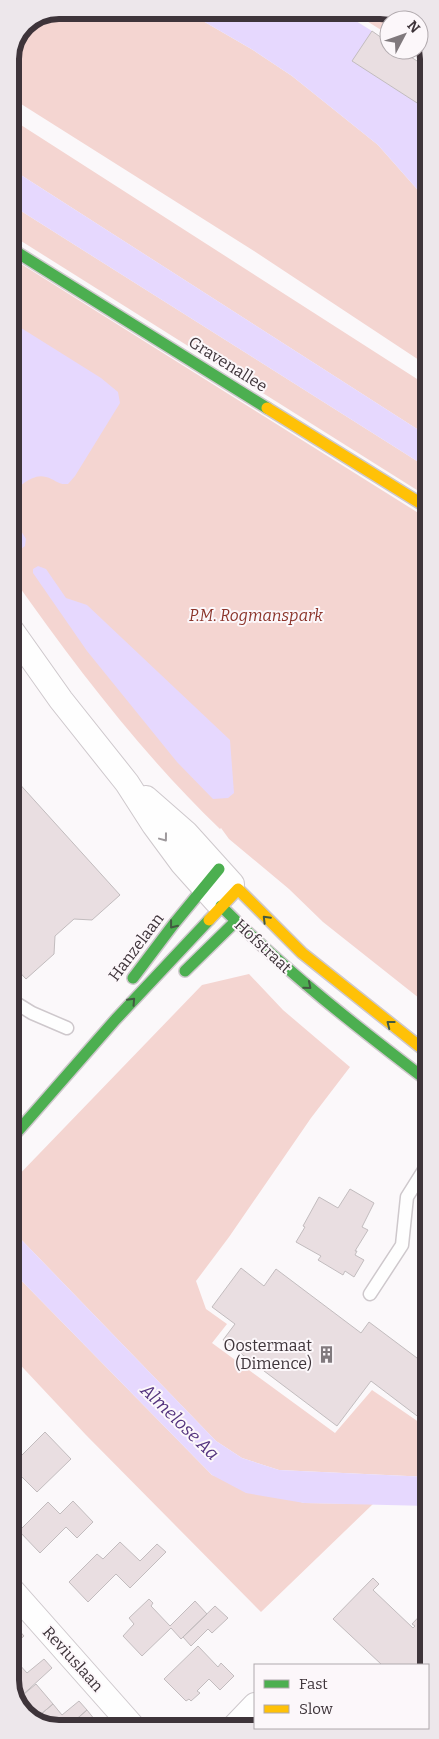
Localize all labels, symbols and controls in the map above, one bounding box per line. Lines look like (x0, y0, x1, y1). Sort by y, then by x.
north arrow (379, 10, 429, 60)
text: N (403, 17, 424, 37)
street label: Gravenallee (185, 332, 271, 396)
park label: P.M. Rogmanspark (189, 606, 323, 625)
one-way arrow (158, 832, 167, 842)
street label: Hanzelaan (104, 909, 168, 985)
street label: Hofstraat (231, 915, 295, 977)
one-way arrow (263, 916, 272, 925)
one-way arrow (169, 920, 178, 929)
one-way arrow (302, 981, 311, 989)
one-way arrow (126, 998, 135, 1007)
one-way arrow (387, 1022, 396, 1030)
place label: Oostermaat (Dimence) (224, 1336, 312, 1373)
building icon: Oostermaat (Dimence) (316, 1344, 336, 1364)
water label: Almelose Aa (136, 1379, 224, 1465)
street label: Reviuslaan (39, 1622, 107, 1696)
legend (254, 1664, 429, 1729)
text: Fast (299, 1675, 328, 1693)
text: Slow (299, 1700, 334, 1718)

